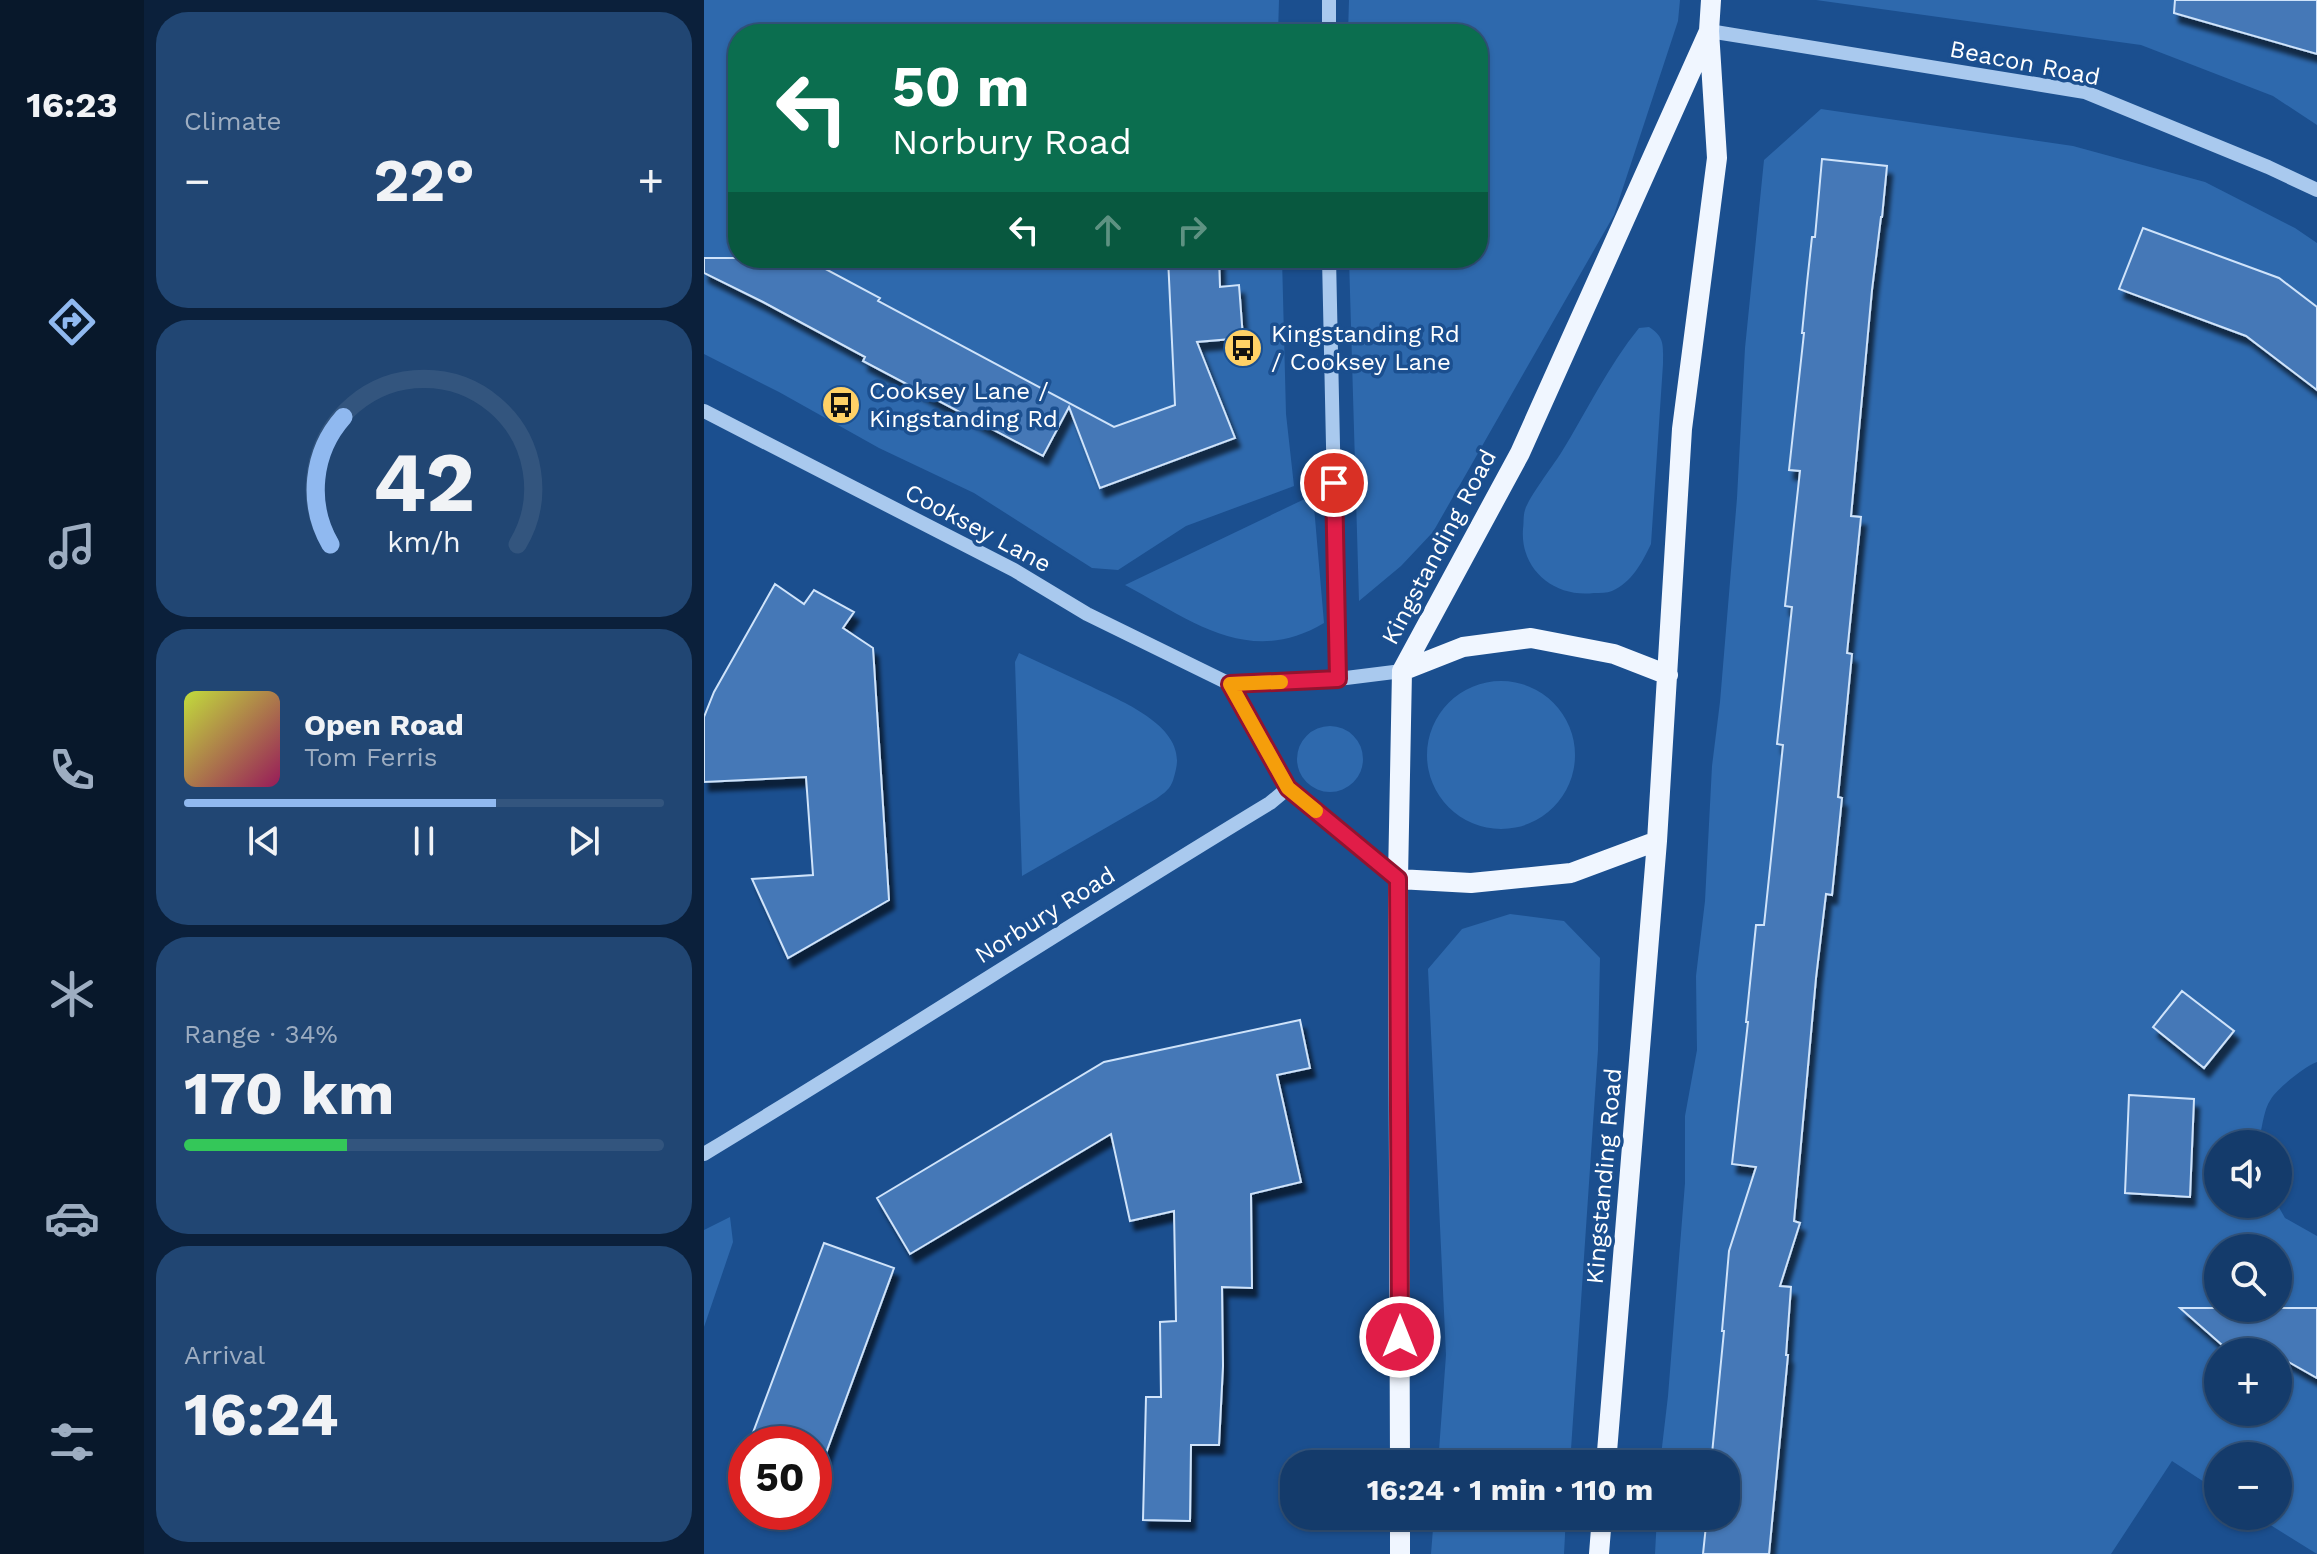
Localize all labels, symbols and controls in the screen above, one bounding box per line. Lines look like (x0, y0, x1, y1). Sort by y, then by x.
street label: Beacon Road (1947, 35, 2103, 91)
text: 50 m (892, 54, 1029, 120)
icon: left (760, 56, 864, 160)
text: 16:23 (26, 84, 118, 126)
text: Climate (184, 106, 282, 136)
text: Norbury Road (892, 121, 1132, 163)
text: 22° (373, 145, 475, 216)
text: − (184, 155, 211, 207)
text: + (637, 155, 664, 207)
icon: left (1002, 208, 1046, 252)
icon: ahead (1086, 208, 1130, 252)
icon: right (1170, 208, 1214, 252)
icon: directions (44, 294, 100, 350)
place label: Kingstanding Rd / Cooksey Lane (1271, 320, 1460, 376)
bus stop icon: Kingstanding Rd / Cooksey Lane (1222, 327, 1264, 369)
place label: Cooksey Lane / Kingstanding Rd (869, 377, 1058, 433)
bus stop icon: Cooksey Lane / Kingstanding Rd (820, 384, 862, 426)
text: 42 (373, 433, 475, 530)
street label: Kingstanding Road (1376, 445, 1502, 649)
pin (1300, 449, 1368, 517)
icon: arrive (1312, 461, 1356, 505)
street label: Cooksey Lane (900, 478, 1056, 578)
icon: music (44, 518, 100, 574)
text: km/h (387, 525, 461, 559)
text: Open Road (304, 707, 464, 742)
icon: phone (44, 742, 100, 798)
text: Tom Ferris (304, 742, 437, 772)
icon: previous (242, 819, 286, 863)
icon: pause (402, 819, 446, 863)
icon: next (562, 819, 606, 863)
street label: Norbury Road (970, 861, 1120, 969)
icon: climate (44, 966, 100, 1022)
text: Range · 34% (184, 1019, 338, 1049)
text: 170 km (184, 1058, 394, 1129)
street label: Kingstanding Road (1581, 1067, 1627, 1285)
map controls (2204, 1130, 2292, 1530)
button: sound (2204, 1130, 2292, 1218)
icon: car (44, 1190, 100, 1246)
button: search (2204, 1234, 2292, 1322)
position arrow (1358, 1295, 1442, 1379)
button: + (2204, 1338, 2292, 1426)
text: Arrival (184, 1340, 265, 1370)
text: 16:24 (184, 1379, 339, 1450)
icon: filters (44, 1414, 100, 1470)
speed limit sign: 50 (728, 1426, 832, 1530)
button: − (2204, 1442, 2292, 1530)
text: 16:24 · 1 min · 110 m (1367, 1472, 1653, 1507)

